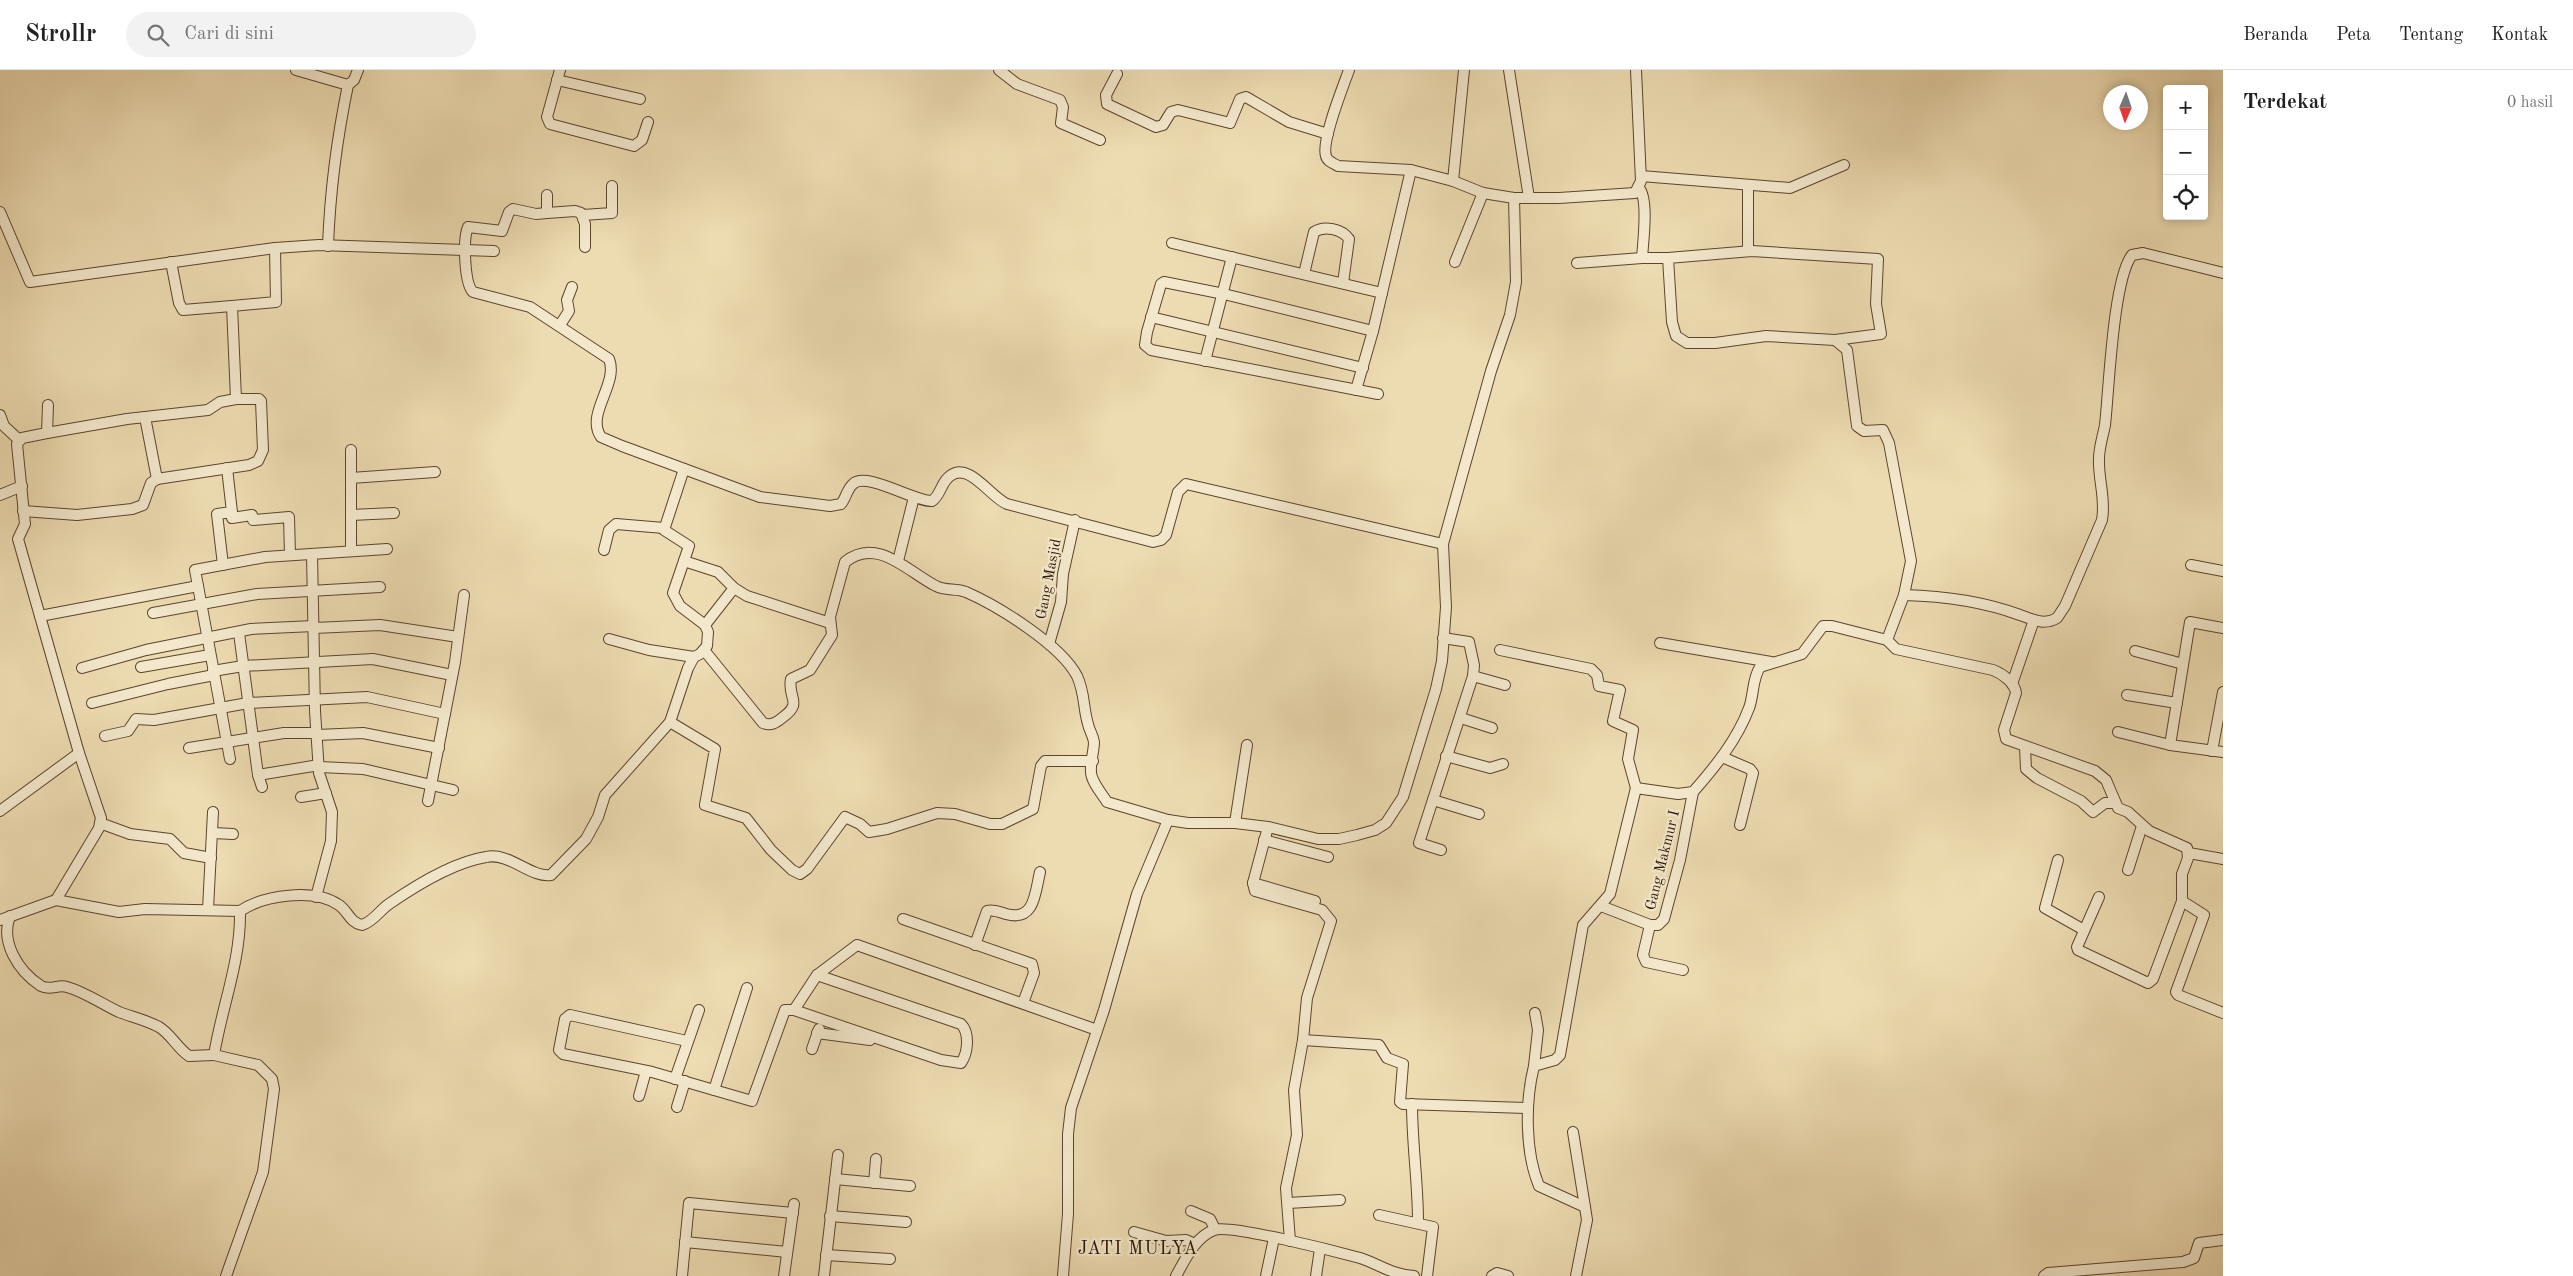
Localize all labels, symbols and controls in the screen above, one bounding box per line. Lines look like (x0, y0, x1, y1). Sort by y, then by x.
search box (126, 12, 476, 57)
icon: search (144, 21, 172, 49)
text: Strollr (25, 23, 96, 47)
text: Cari di sini (184, 25, 274, 44)
text: Beranda (2243, 26, 2308, 44)
text: Peta (2336, 26, 2371, 44)
text: Tentang (2399, 26, 2463, 44)
text: Kontak (2491, 26, 2548, 44)
north arrow (2103, 85, 2148, 130)
map controls (2163, 85, 2208, 220)
button: + (2163, 85, 2208, 130)
text: Terdekat (2243, 92, 2327, 113)
text: 0 hasil (2507, 95, 2553, 111)
button: − (2163, 130, 2208, 175)
button: locate (2163, 175, 2208, 220)
street label: Gang Masjid (1034, 538, 1065, 621)
street label: Gang Makmur I (1644, 809, 1683, 912)
district label: JATI MULYA (1078, 1240, 1198, 1258)

